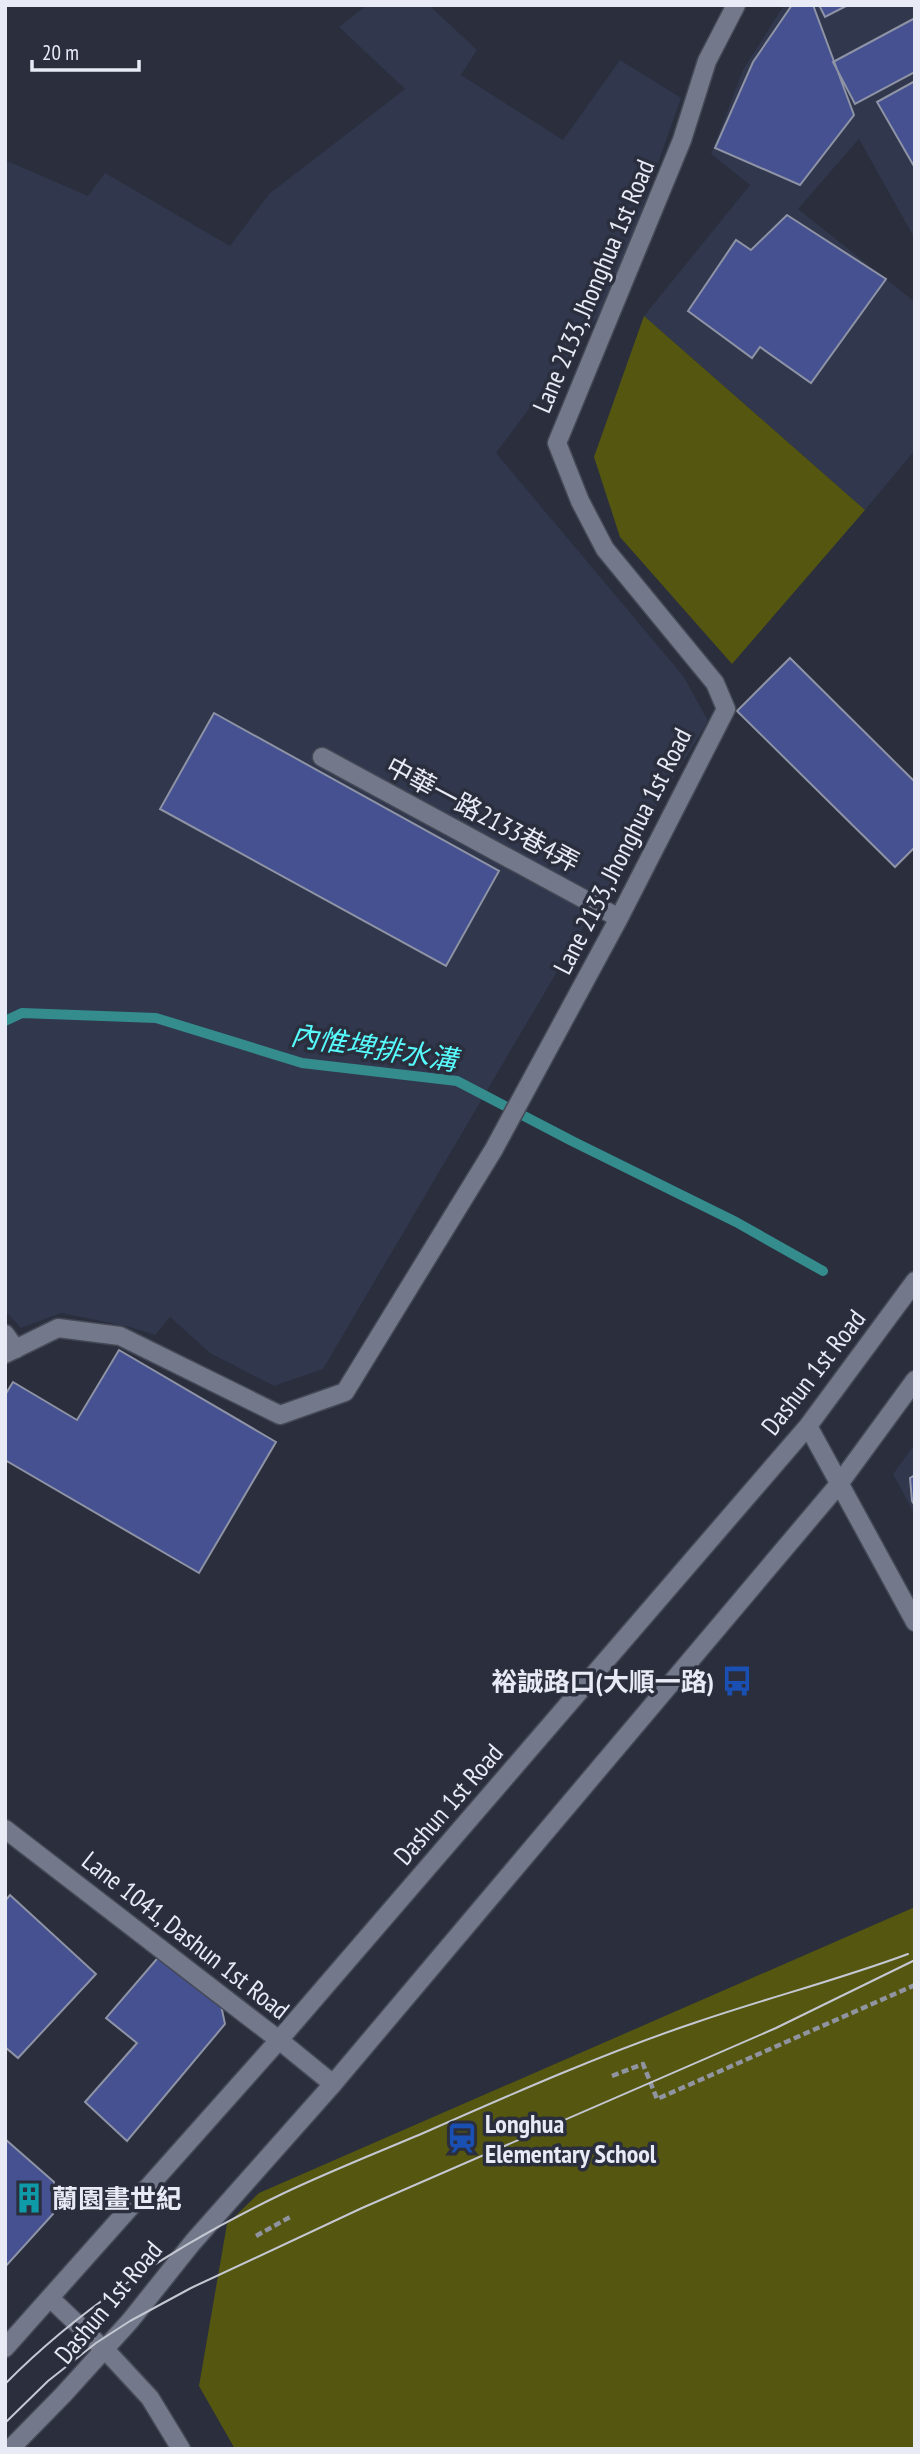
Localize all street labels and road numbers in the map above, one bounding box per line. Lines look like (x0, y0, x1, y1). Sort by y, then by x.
street label: Lane 2133, Jhonghua 1st Road (525, 155, 661, 417)
street label: Lane 2133, Jhonghua 1st Road (546, 722, 698, 980)
street label: 中華一路2133巷4弄 (381, 749, 585, 879)
street label: Dashun 1st Road (754, 1303, 872, 1441)
street label: Dashun 1st Road (386, 1737, 510, 1871)
street label: Lane 1041, Dashun 1st Road (76, 1844, 296, 2026)
street label: Dashun 1st Road (47, 2234, 169, 2370)

